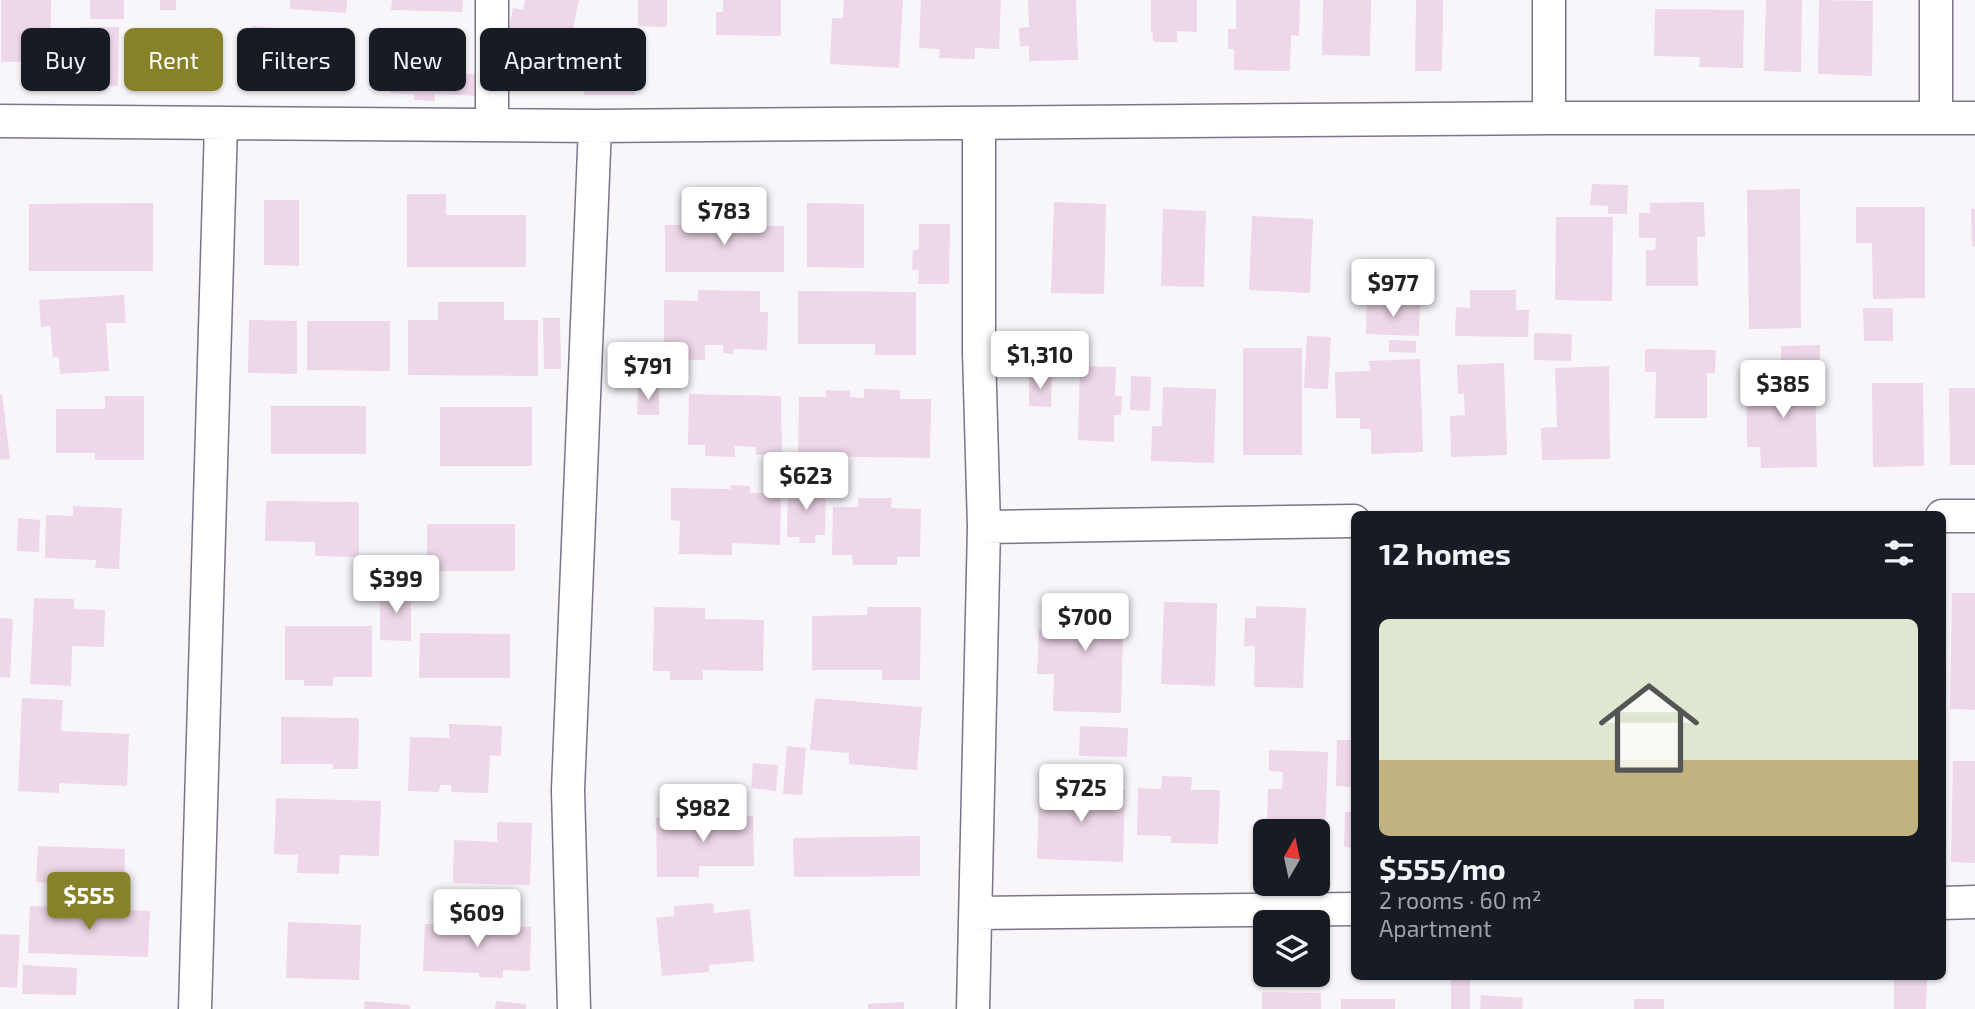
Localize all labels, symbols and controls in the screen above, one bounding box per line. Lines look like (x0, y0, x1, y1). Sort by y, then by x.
chip: Buy (21, 28, 110, 91)
chip: Rent (124, 28, 223, 91)
chip: Filters (237, 28, 355, 91)
chip: New (369, 28, 466, 91)
chip: Apartment (480, 28, 646, 91)
pin: $783 (683, 188, 765, 247)
text: $783 (698, 196, 750, 224)
pin: $977 (1352, 260, 1434, 319)
text: $977 (1367, 268, 1419, 296)
pin: $1,310 (983, 332, 1097, 391)
text: $1,310 (1007, 340, 1073, 368)
pin: $791 (607, 342, 689, 402)
text: $791 (624, 351, 673, 379)
pin: $385 (1742, 360, 1824, 420)
text: $385 (1756, 369, 1810, 397)
pin: $623 (765, 452, 847, 512)
text: $623 (779, 461, 833, 489)
icon: filters (1880, 534, 1918, 572)
text: 12 homes (1379, 535, 1511, 571)
pin: $399 (355, 556, 437, 615)
text: $399 (369, 564, 423, 592)
pin: $700 (1044, 594, 1126, 653)
text: $700 (1058, 602, 1112, 630)
icon: home (1586, 665, 1712, 791)
pin: $725 (1040, 764, 1122, 824)
text: $725 (1055, 773, 1107, 801)
pin: $982 (662, 784, 744, 844)
text: $982 (676, 793, 730, 821)
north arrow (1253, 819, 1330, 896)
map controls (1253, 819, 1330, 987)
text: $555/mo (1379, 850, 1506, 886)
pin: $555 (48, 872, 130, 932)
text: $555 (63, 881, 115, 909)
text: 2 rooms · 60 m² (1379, 886, 1541, 914)
pin: $609 (436, 890, 518, 949)
text: $609 (450, 898, 505, 926)
button: layers (1253, 910, 1330, 987)
text: Apartment (1379, 914, 1492, 942)

